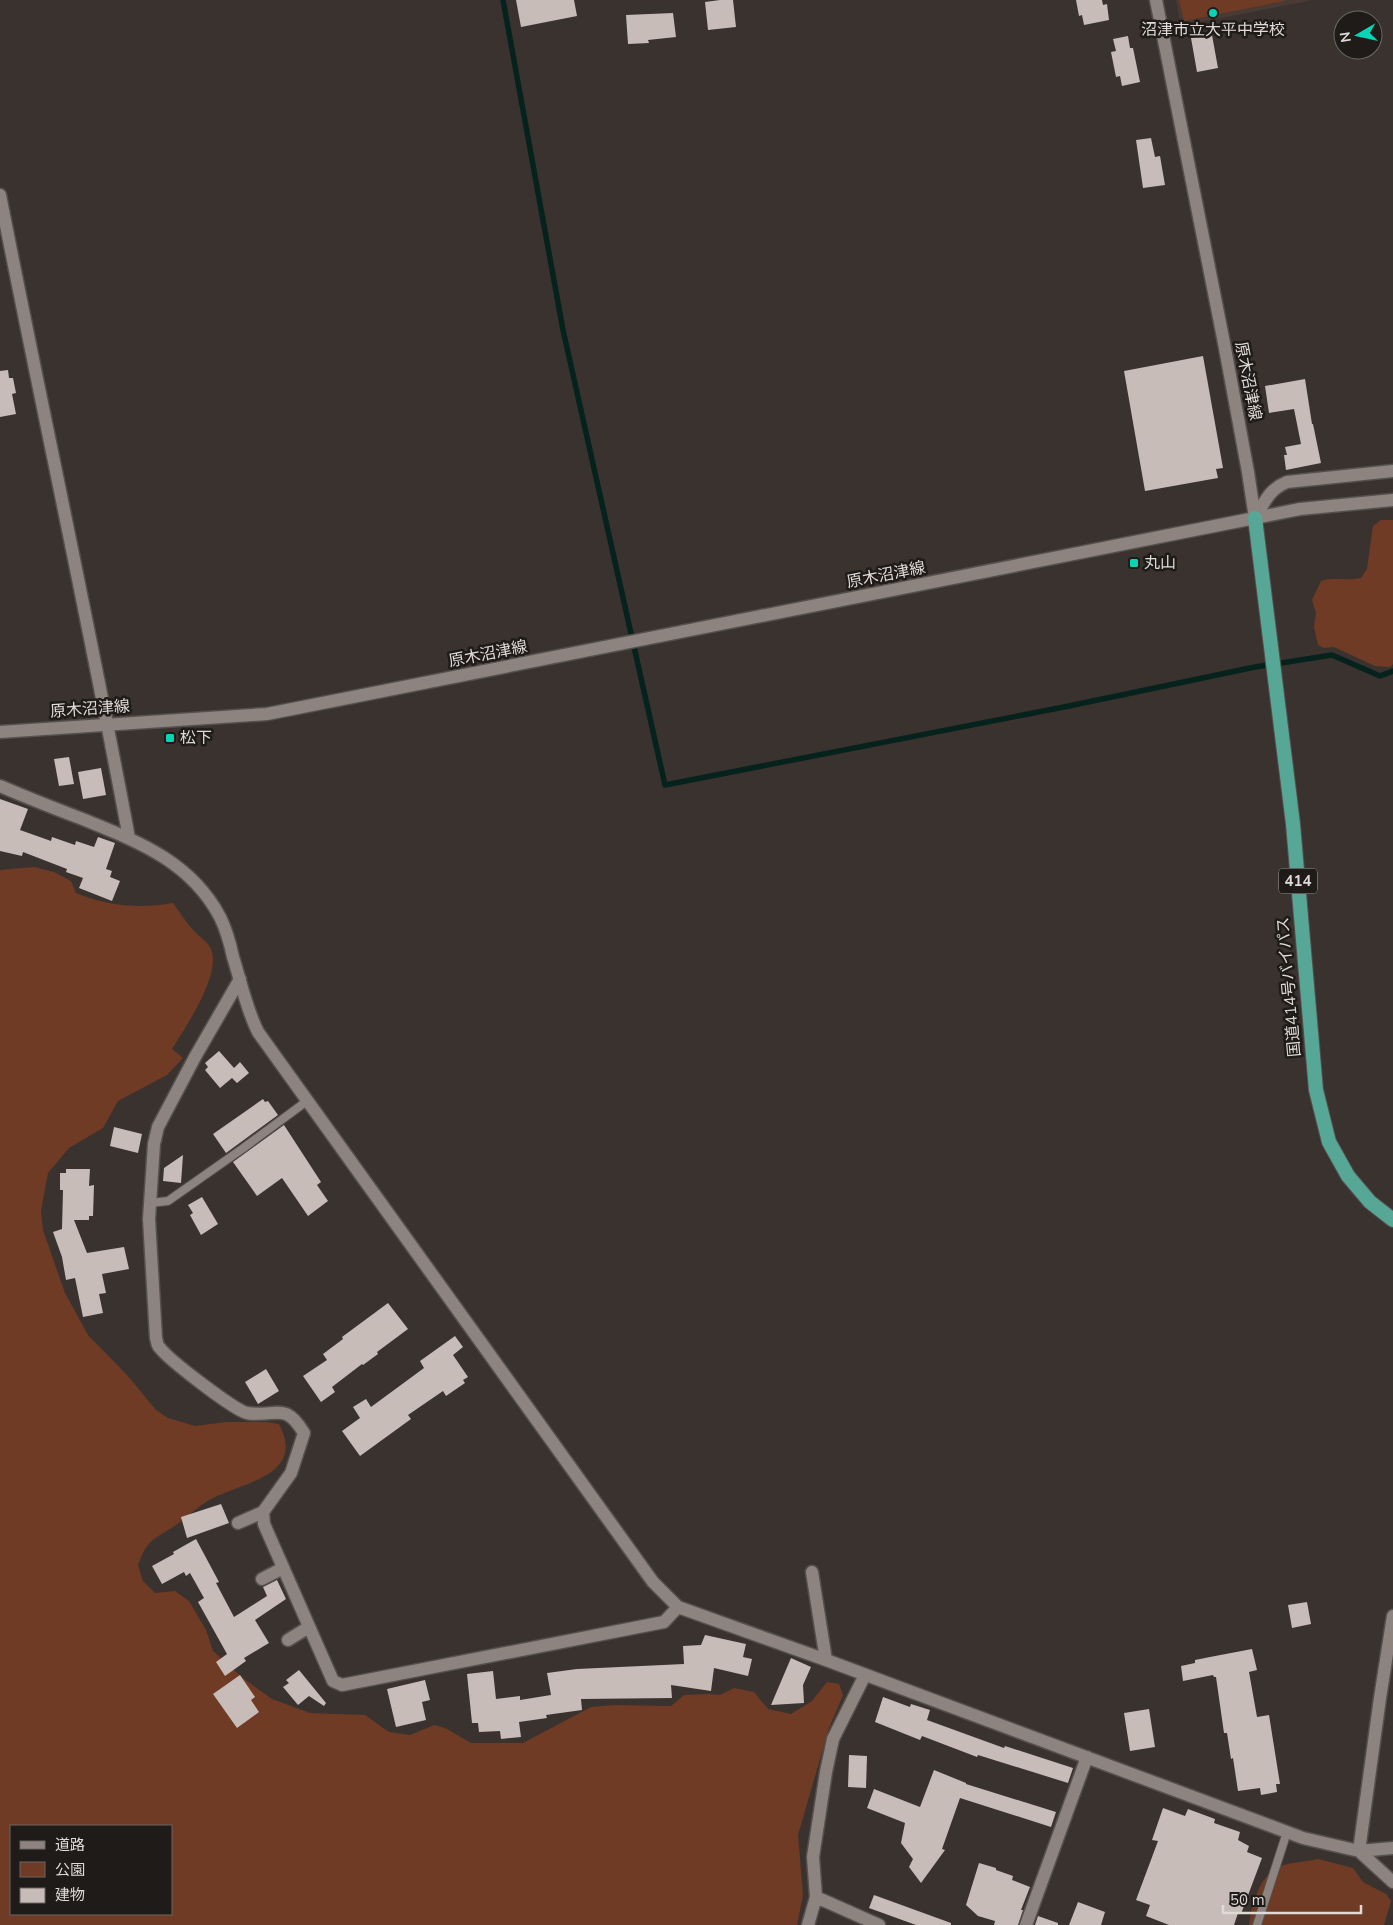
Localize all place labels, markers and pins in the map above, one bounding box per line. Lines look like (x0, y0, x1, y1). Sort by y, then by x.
marker: 沼津市立大平中学校 (1207, 7, 1219, 19)
place label: 沼津市立大平中学校 (1141, 19, 1285, 41)
place label: 丸山 (1144, 552, 1176, 574)
marker: 丸山 (1128, 557, 1140, 569)
place label: 松下 (180, 727, 212, 749)
marker: 松下 (164, 732, 176, 744)

